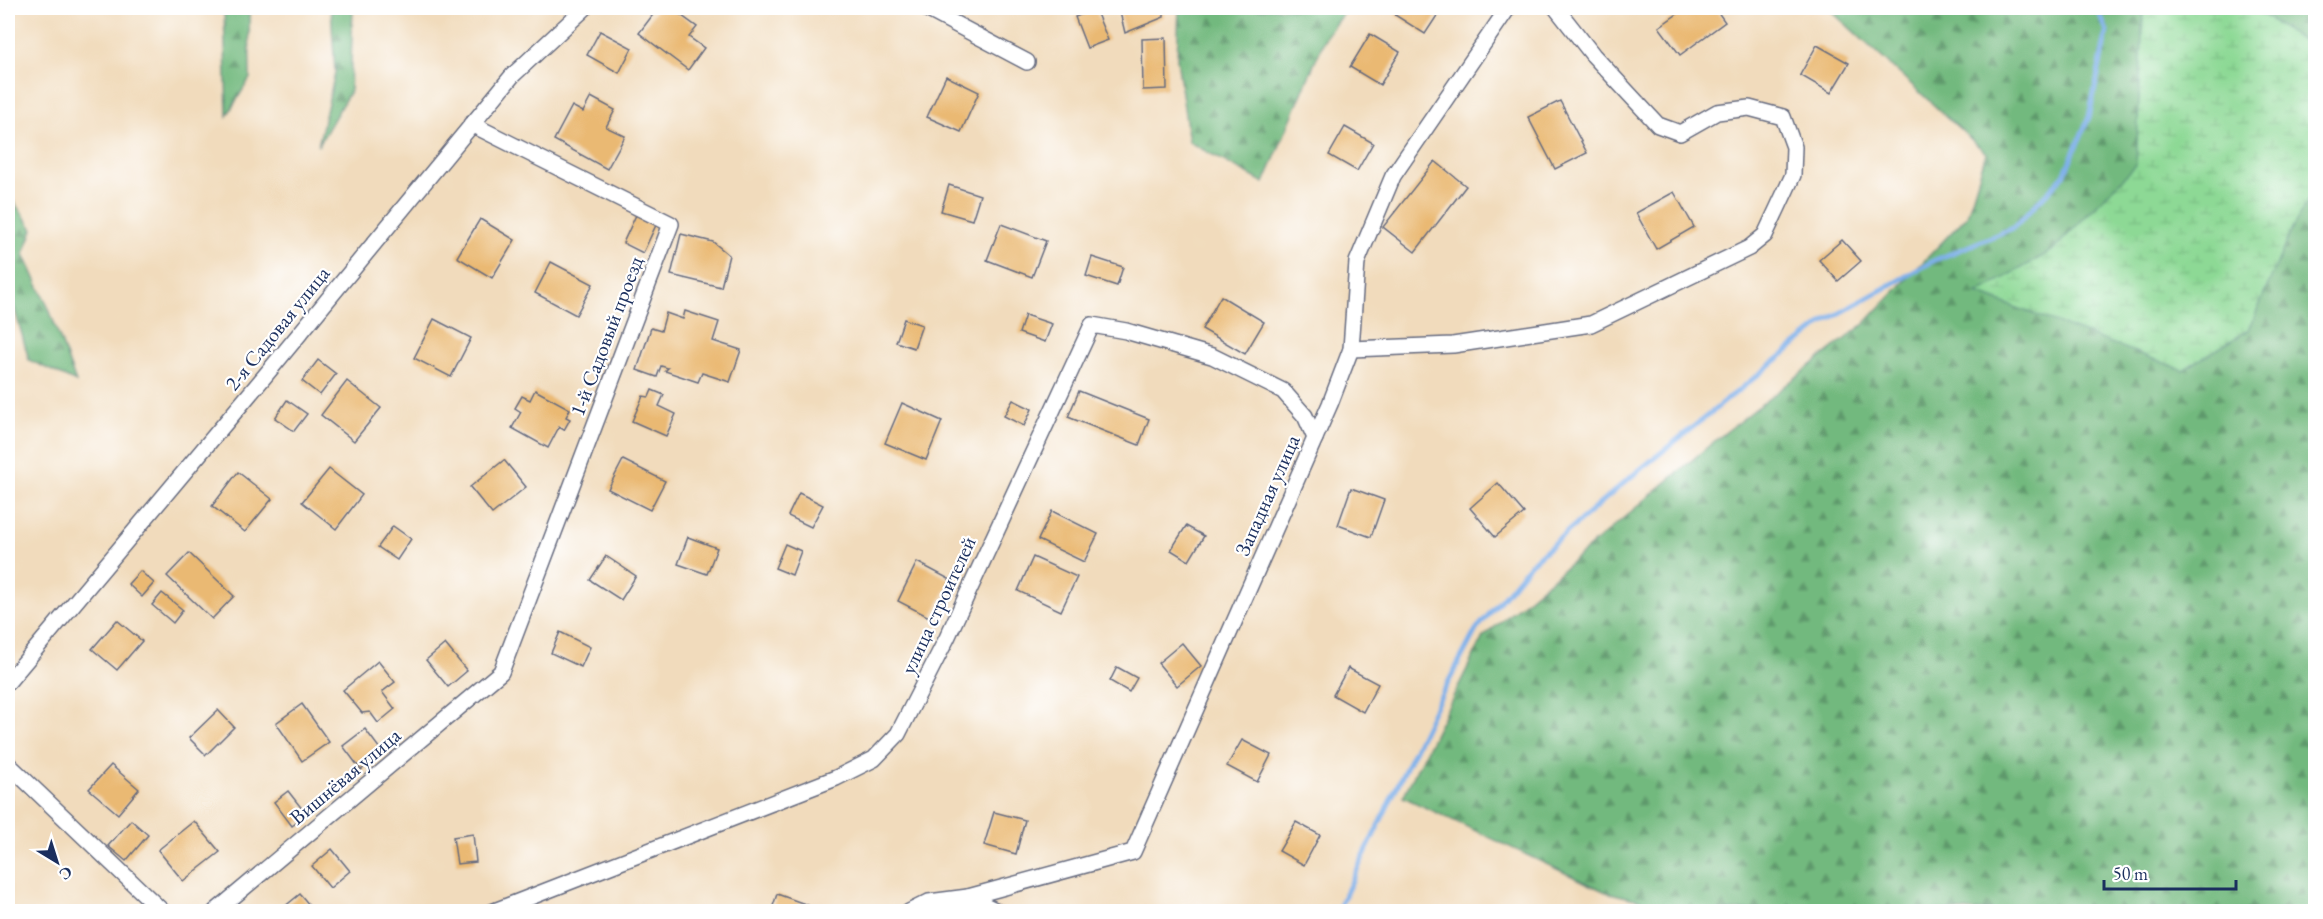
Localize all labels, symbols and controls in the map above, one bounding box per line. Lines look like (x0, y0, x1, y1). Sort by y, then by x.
street label: 1-й Садовый проезд (563, 252, 649, 420)
street label: 2-я Садовая улица (218, 260, 336, 396)
street label: Западная улица (1228, 430, 1306, 560)
street label: улица строителей (894, 532, 982, 678)
street label: Вишнёвая улица (284, 721, 407, 830)
north arrow (27, 832, 87, 892)
scale bar (2104, 853, 2236, 891)
text: С (55, 862, 77, 885)
text: 50 m (2113, 862, 2148, 885)

